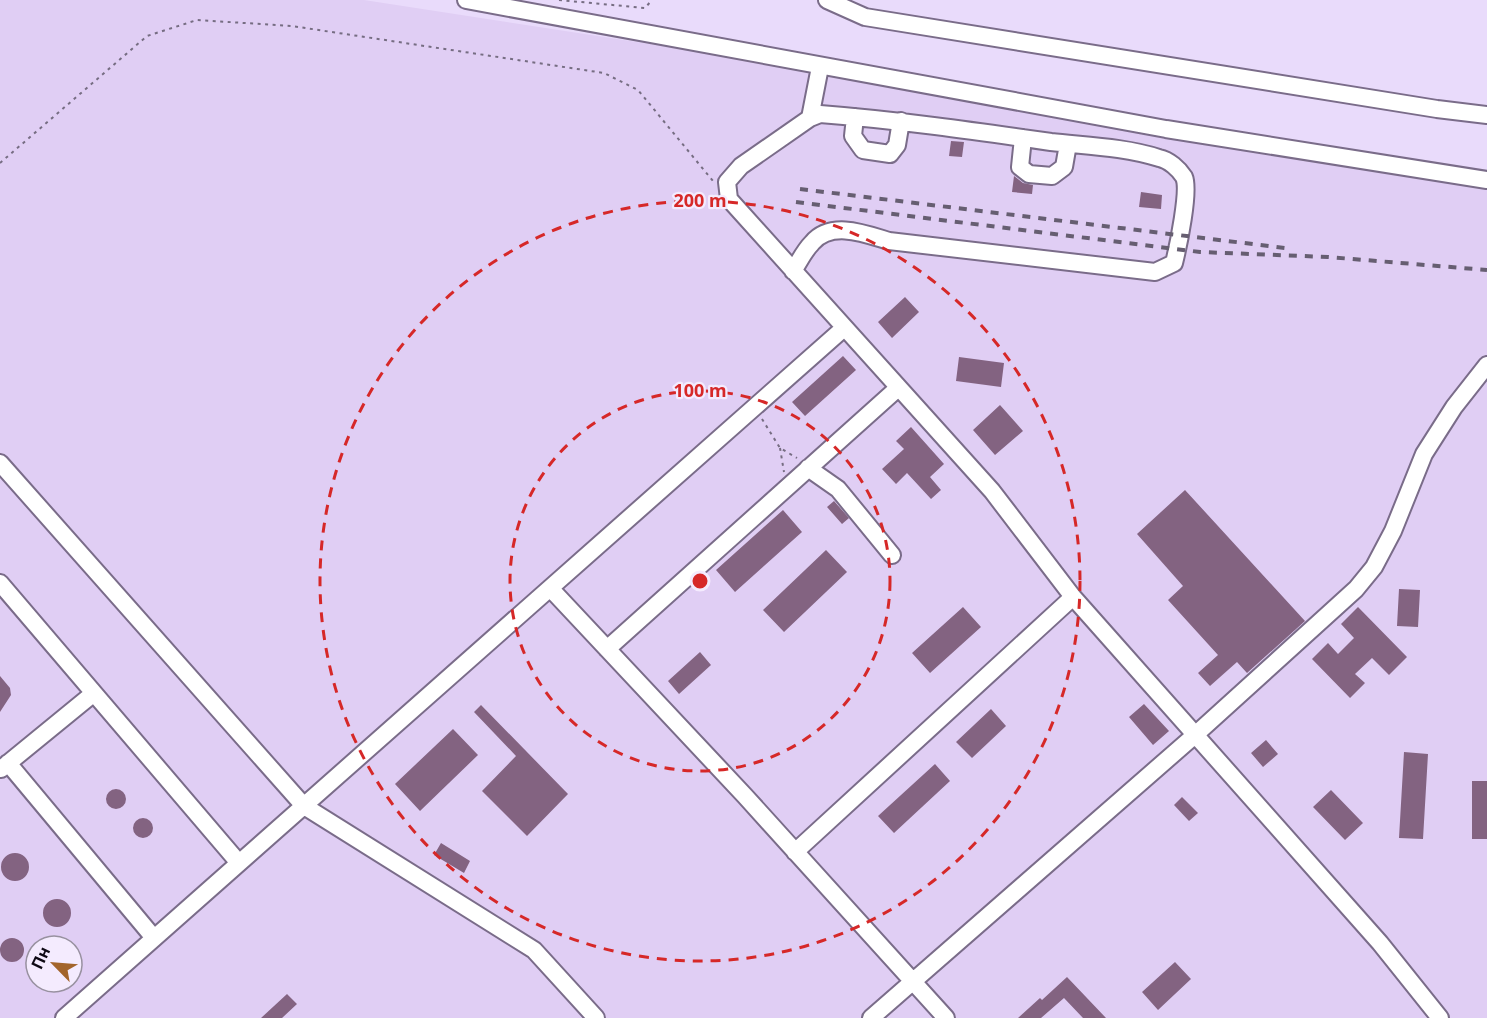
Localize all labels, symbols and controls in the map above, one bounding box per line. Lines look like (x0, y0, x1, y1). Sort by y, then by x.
text: 200 m (673, 188, 727, 212)
text: 100 m (673, 378, 727, 402)
centre of rings (690, 571, 710, 591)
north arrow (24, 934, 84, 994)
text: Пн (26, 943, 55, 973)

